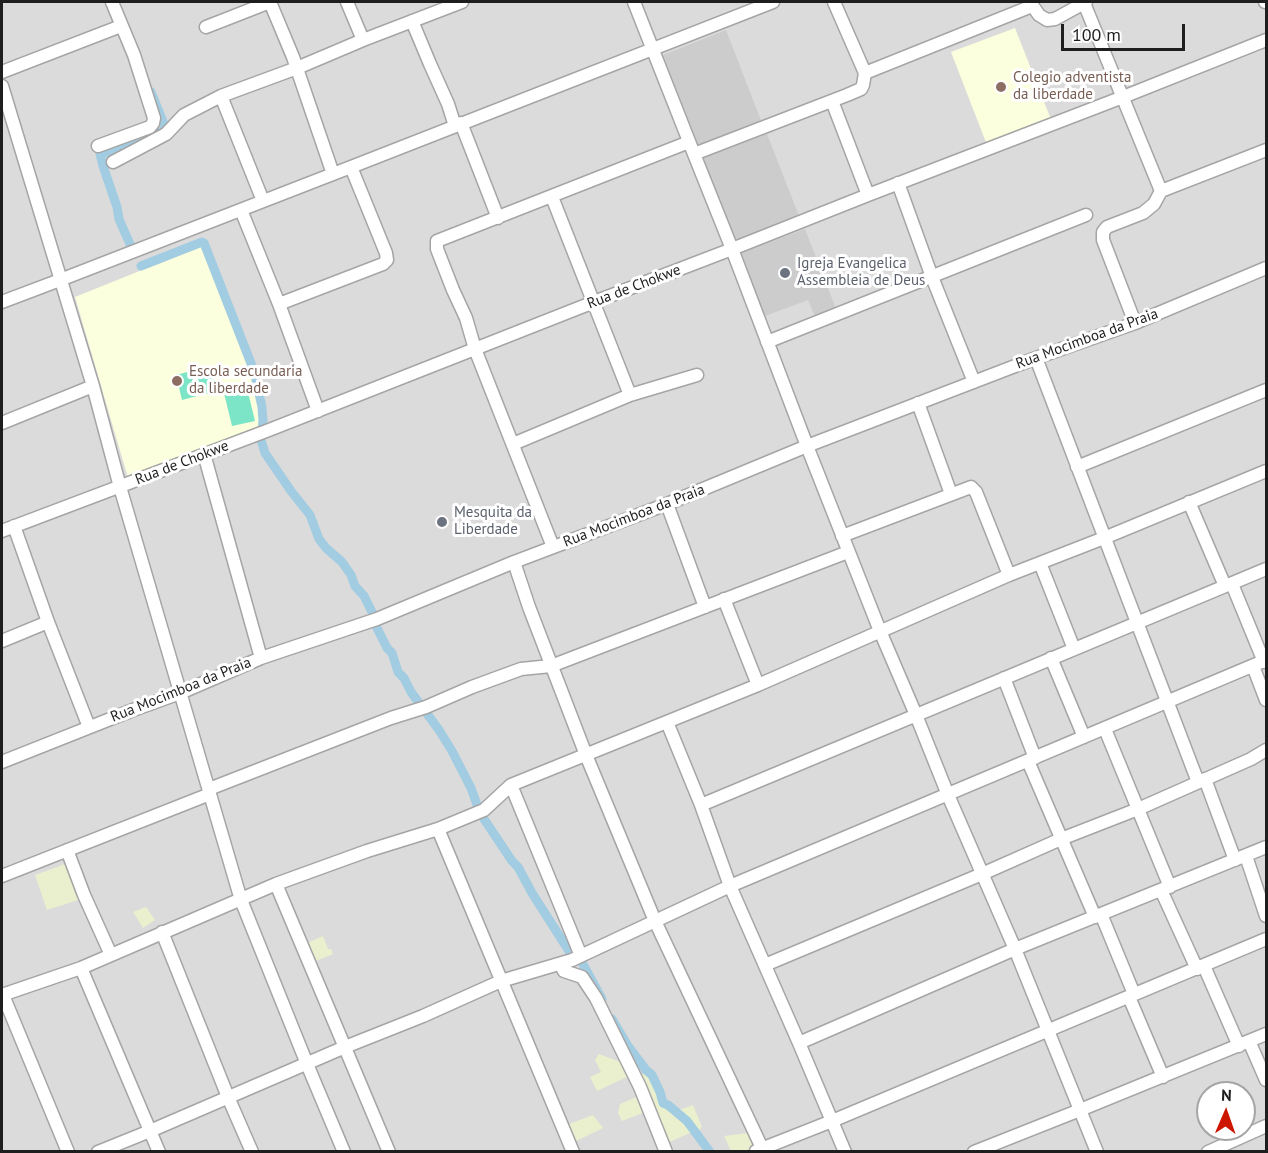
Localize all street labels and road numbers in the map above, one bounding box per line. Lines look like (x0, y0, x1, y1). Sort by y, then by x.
street label: Rua de Chokwe (585, 261, 683, 313)
street label: Rua Mocimboa da Praia (1013, 305, 1161, 373)
street label: Rua de Chokwe (133, 437, 231, 489)
street label: Rua Mocimboa da Praia (561, 481, 707, 551)
street label: Rua Mocimboa da Praia (108, 654, 254, 726)

